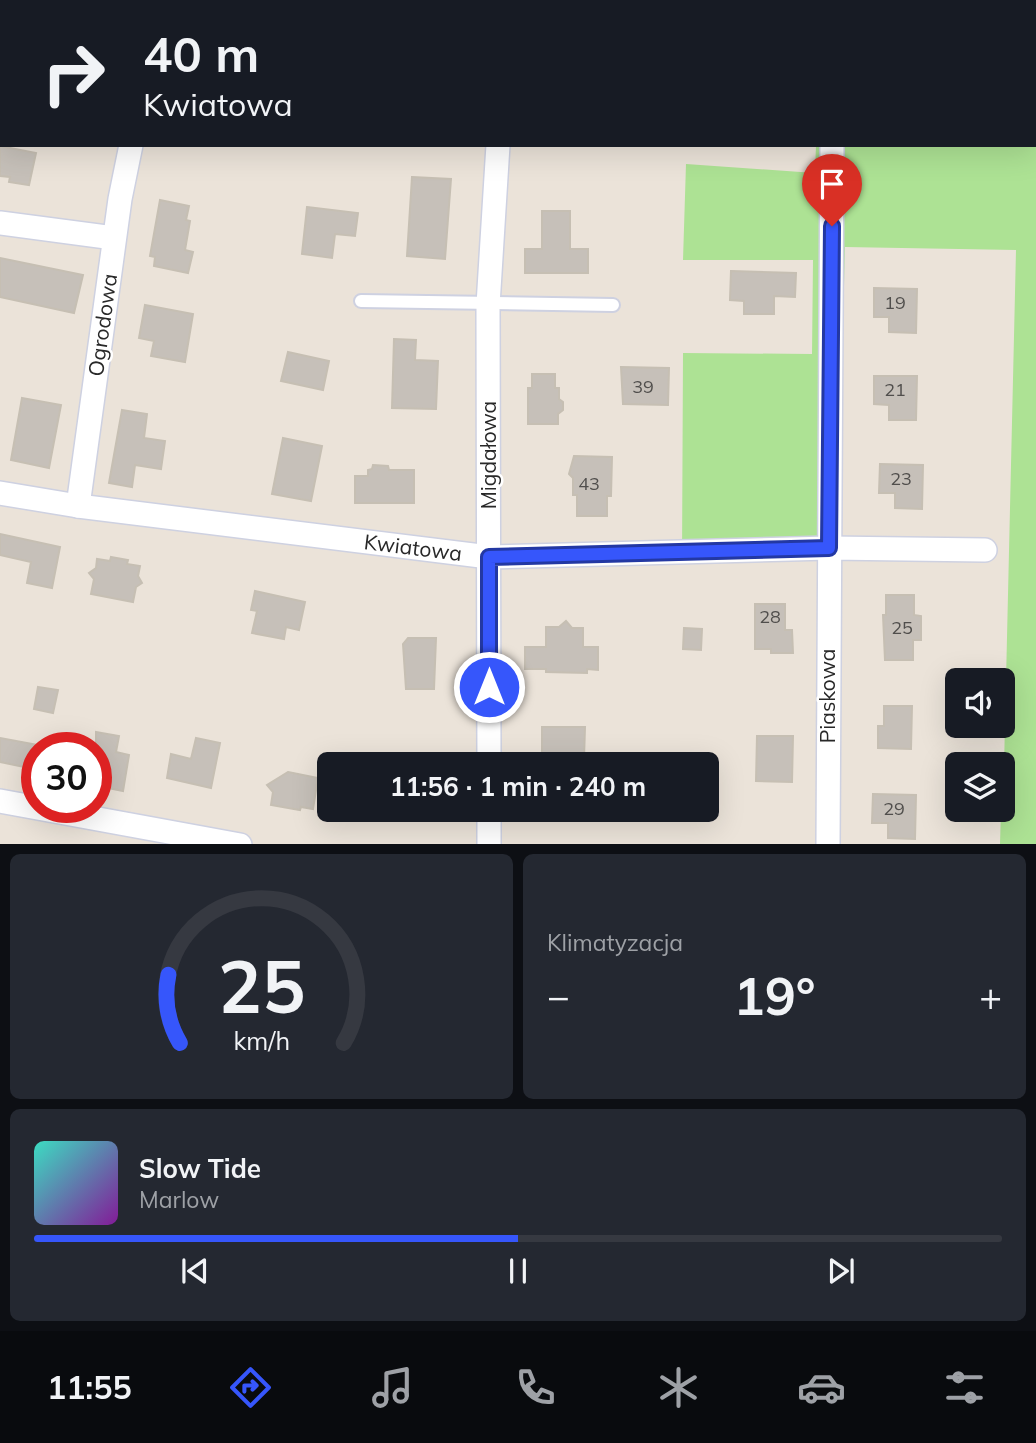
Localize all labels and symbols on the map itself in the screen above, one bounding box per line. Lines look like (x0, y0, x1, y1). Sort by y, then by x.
pin (802, 154, 862, 226)
street label: Ogrodowa (82, 272, 122, 378)
house number: 19 (884, 291, 906, 314)
house number: 39 (632, 375, 654, 398)
house number: 21 (884, 378, 906, 401)
street label: Migdałowa (475, 401, 501, 509)
house number: 23 (890, 467, 912, 490)
house number: 43 (578, 472, 600, 495)
street label: Kwiatowa (363, 528, 463, 566)
house number: 28 (759, 605, 781, 628)
house number: 25 (891, 616, 913, 639)
street label: Piaskowa (814, 649, 840, 743)
position arrow (452, 650, 526, 724)
speed limit sign: 30 (21, 732, 112, 823)
house number: 29 (883, 797, 905, 820)

